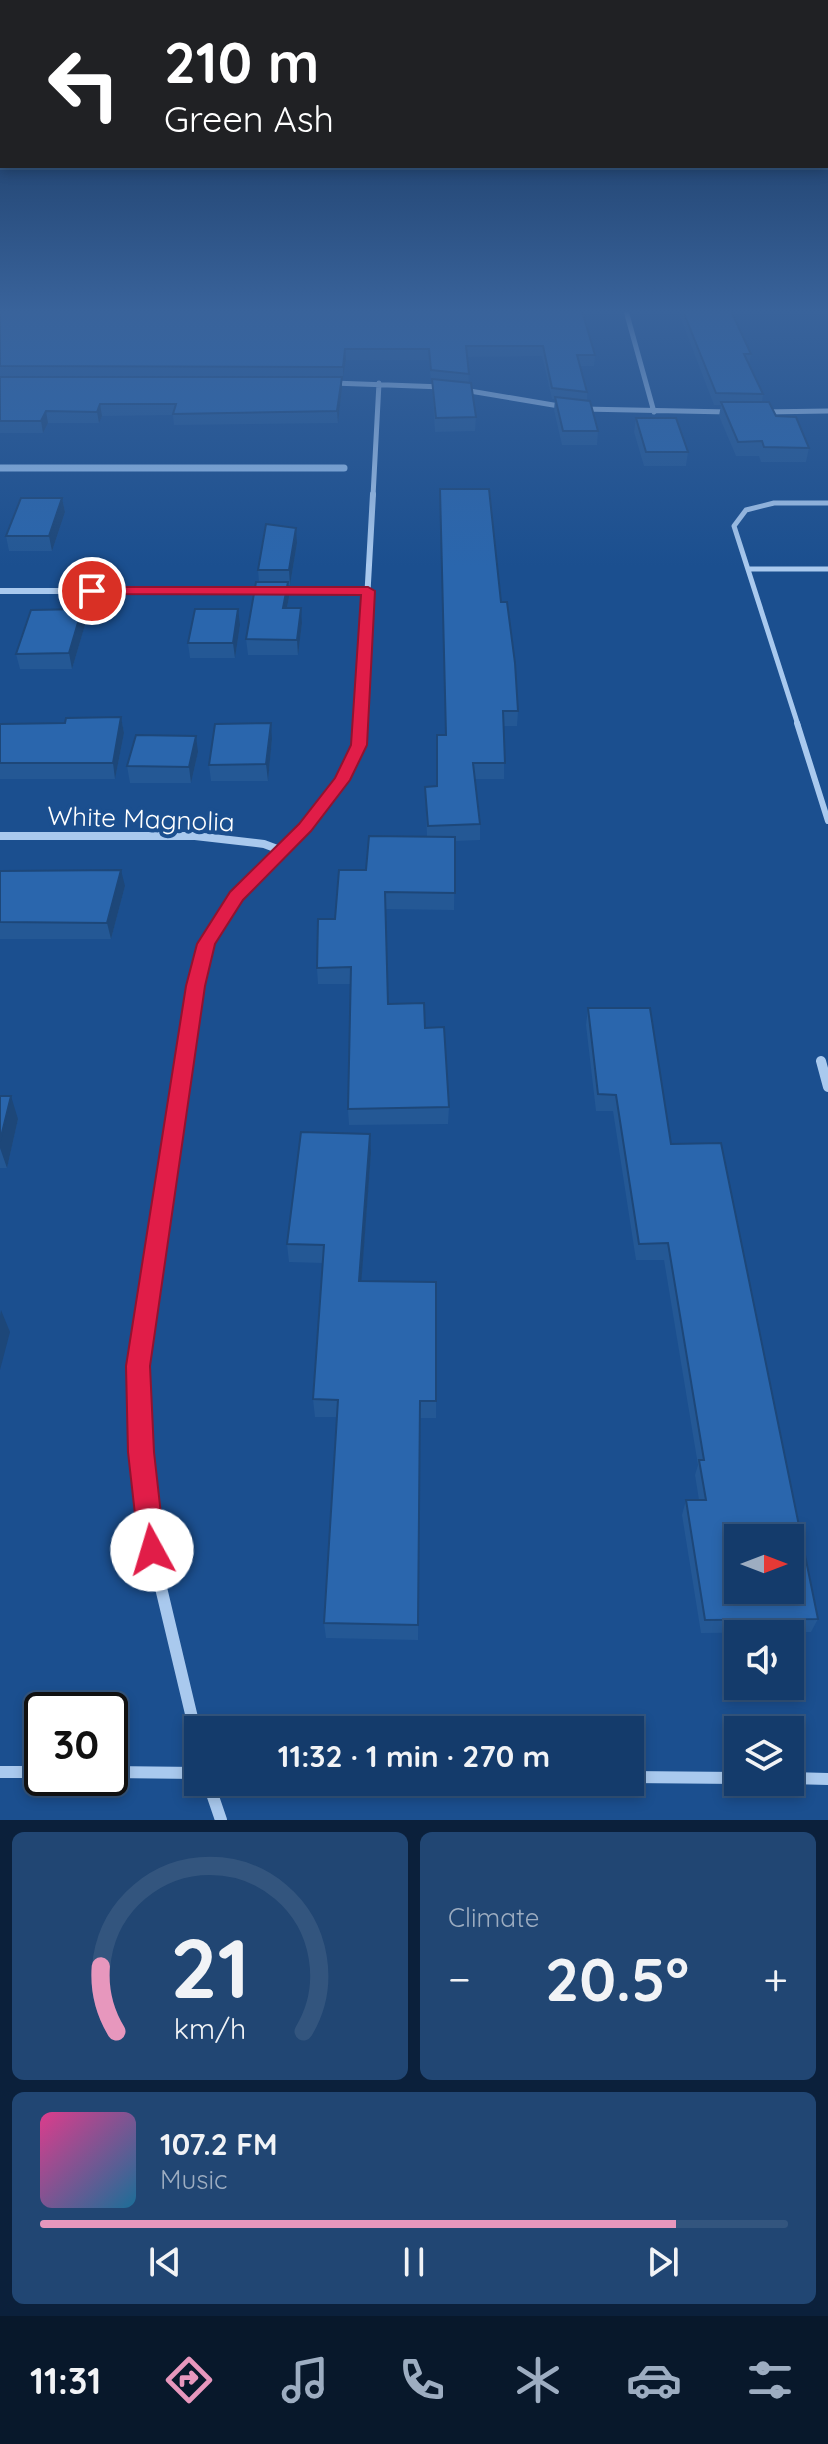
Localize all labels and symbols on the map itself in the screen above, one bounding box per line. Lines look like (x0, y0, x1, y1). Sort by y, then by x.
pin (58, 557, 126, 625)
street label: White Magnolia (47, 799, 235, 838)
position arrow (110, 1508, 194, 1592)
north arrow (724, 1524, 804, 1604)
speed limit sign: 30 (24, 1692, 128, 1796)

